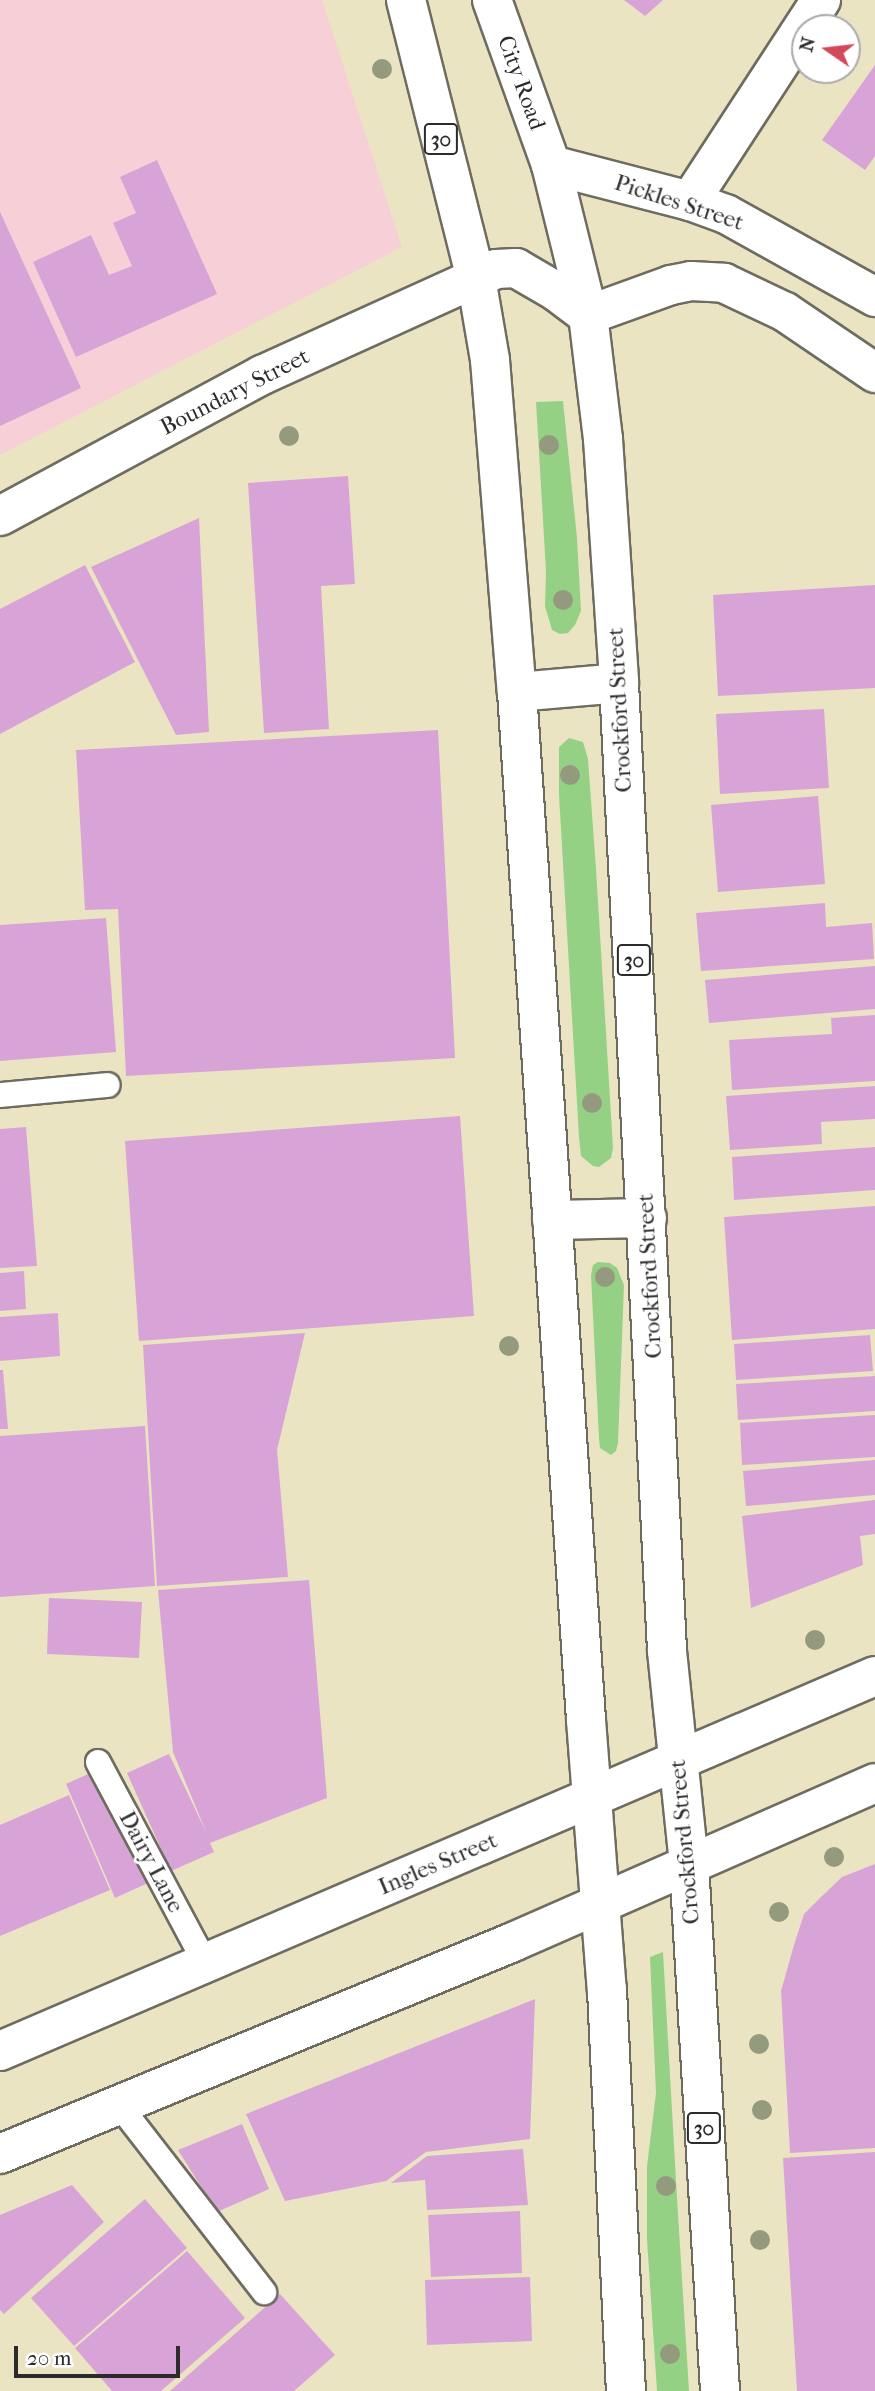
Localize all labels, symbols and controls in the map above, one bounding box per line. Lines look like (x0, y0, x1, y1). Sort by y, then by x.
north arrow (791, 14, 861, 84)
street label: City Road (491, 32, 551, 134)
text: N (795, 35, 820, 54)
road number: 30 (424, 122, 458, 156)
street label: Pickles Street (611, 169, 747, 237)
street label: Boundary Street (156, 343, 314, 441)
street label: Crockford Street (602, 627, 638, 793)
road number: 30 (616, 942, 652, 978)
street label: Crockford Street (632, 1193, 668, 1359)
street label: Crockford Street (664, 1759, 706, 1925)
street label: Dairy Lane (113, 1806, 189, 1918)
street label: Ingles Street (374, 1827, 502, 1901)
road number: 30 (686, 2110, 722, 2146)
scale bar (18, 2332, 184, 2376)
text: 20 m (27, 2346, 71, 2370)

